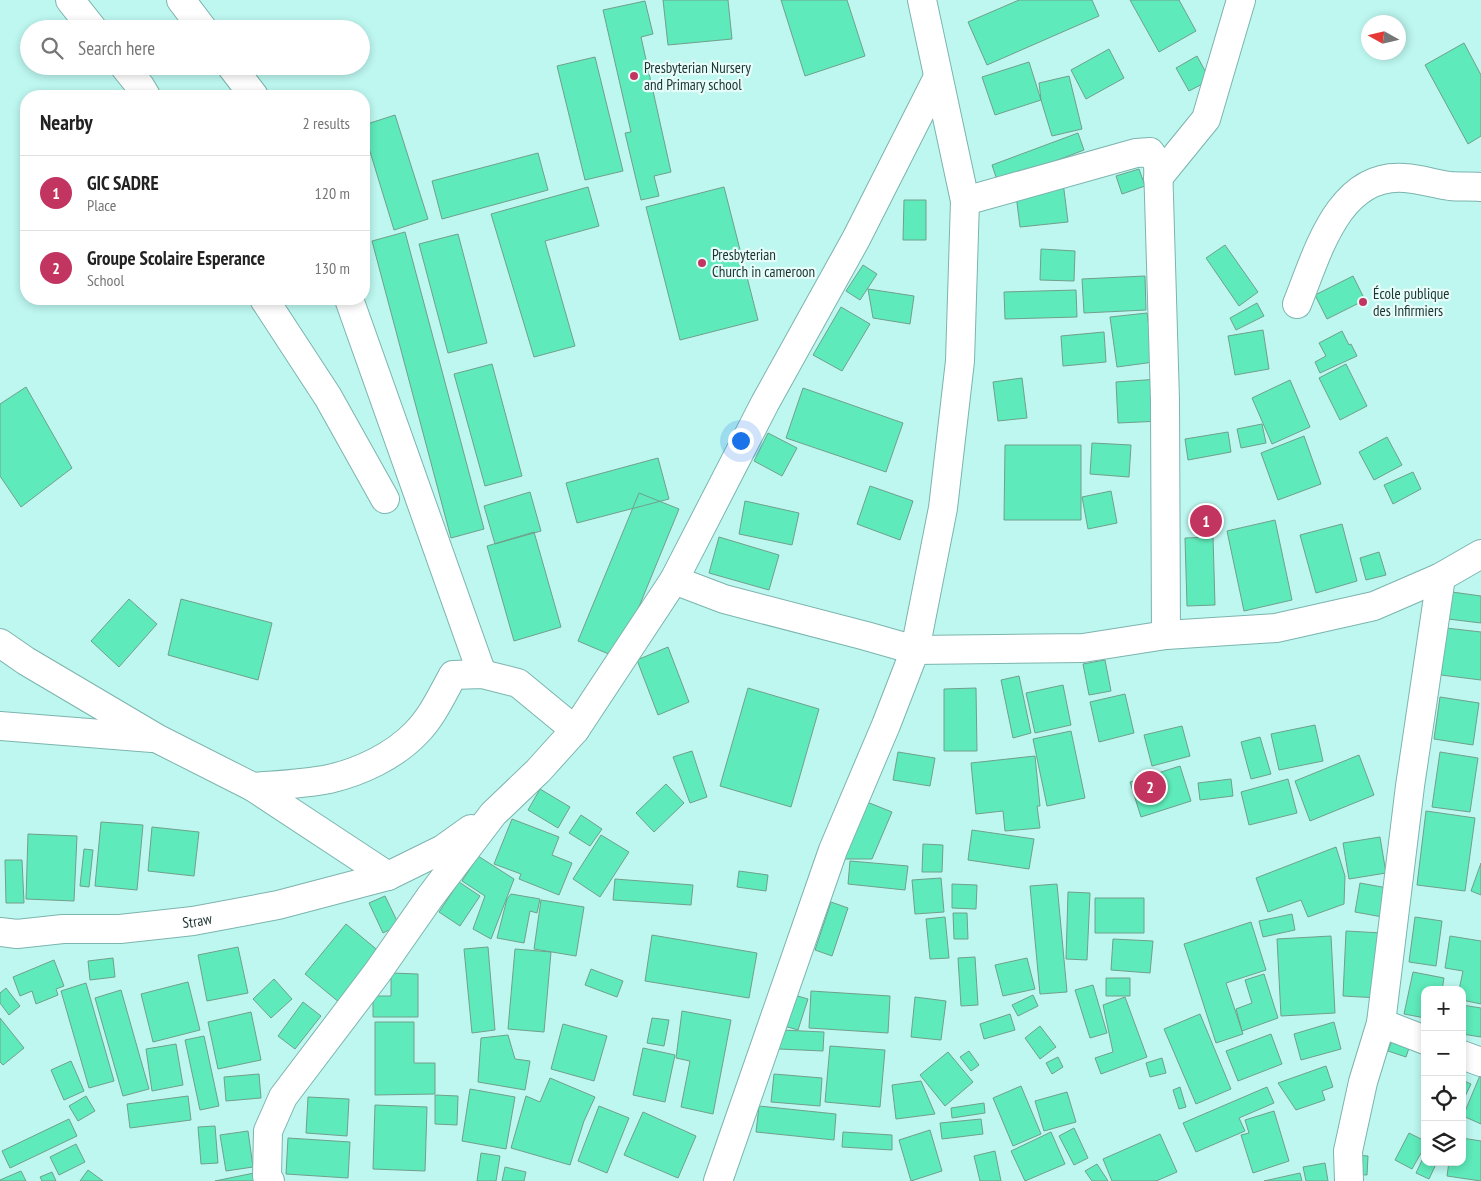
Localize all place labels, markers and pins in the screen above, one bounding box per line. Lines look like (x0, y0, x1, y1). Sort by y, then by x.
place label: Presbyterian Nursery and Primary school (644, 58, 751, 94)
marker: Presbyterian Nursery and Primary school (628, 70, 640, 82)
place label: Presbyterian Church in cameroon (712, 245, 815, 281)
marker: Presbyterian Church in cameroon (696, 257, 708, 269)
place label: École publique des Infirmiers (1373, 284, 1449, 320)
marker: École publique des Infirmiers (1357, 296, 1369, 308)
pin: 1 (1190, 502, 1222, 540)
pin: 2 (1134, 768, 1166, 806)

